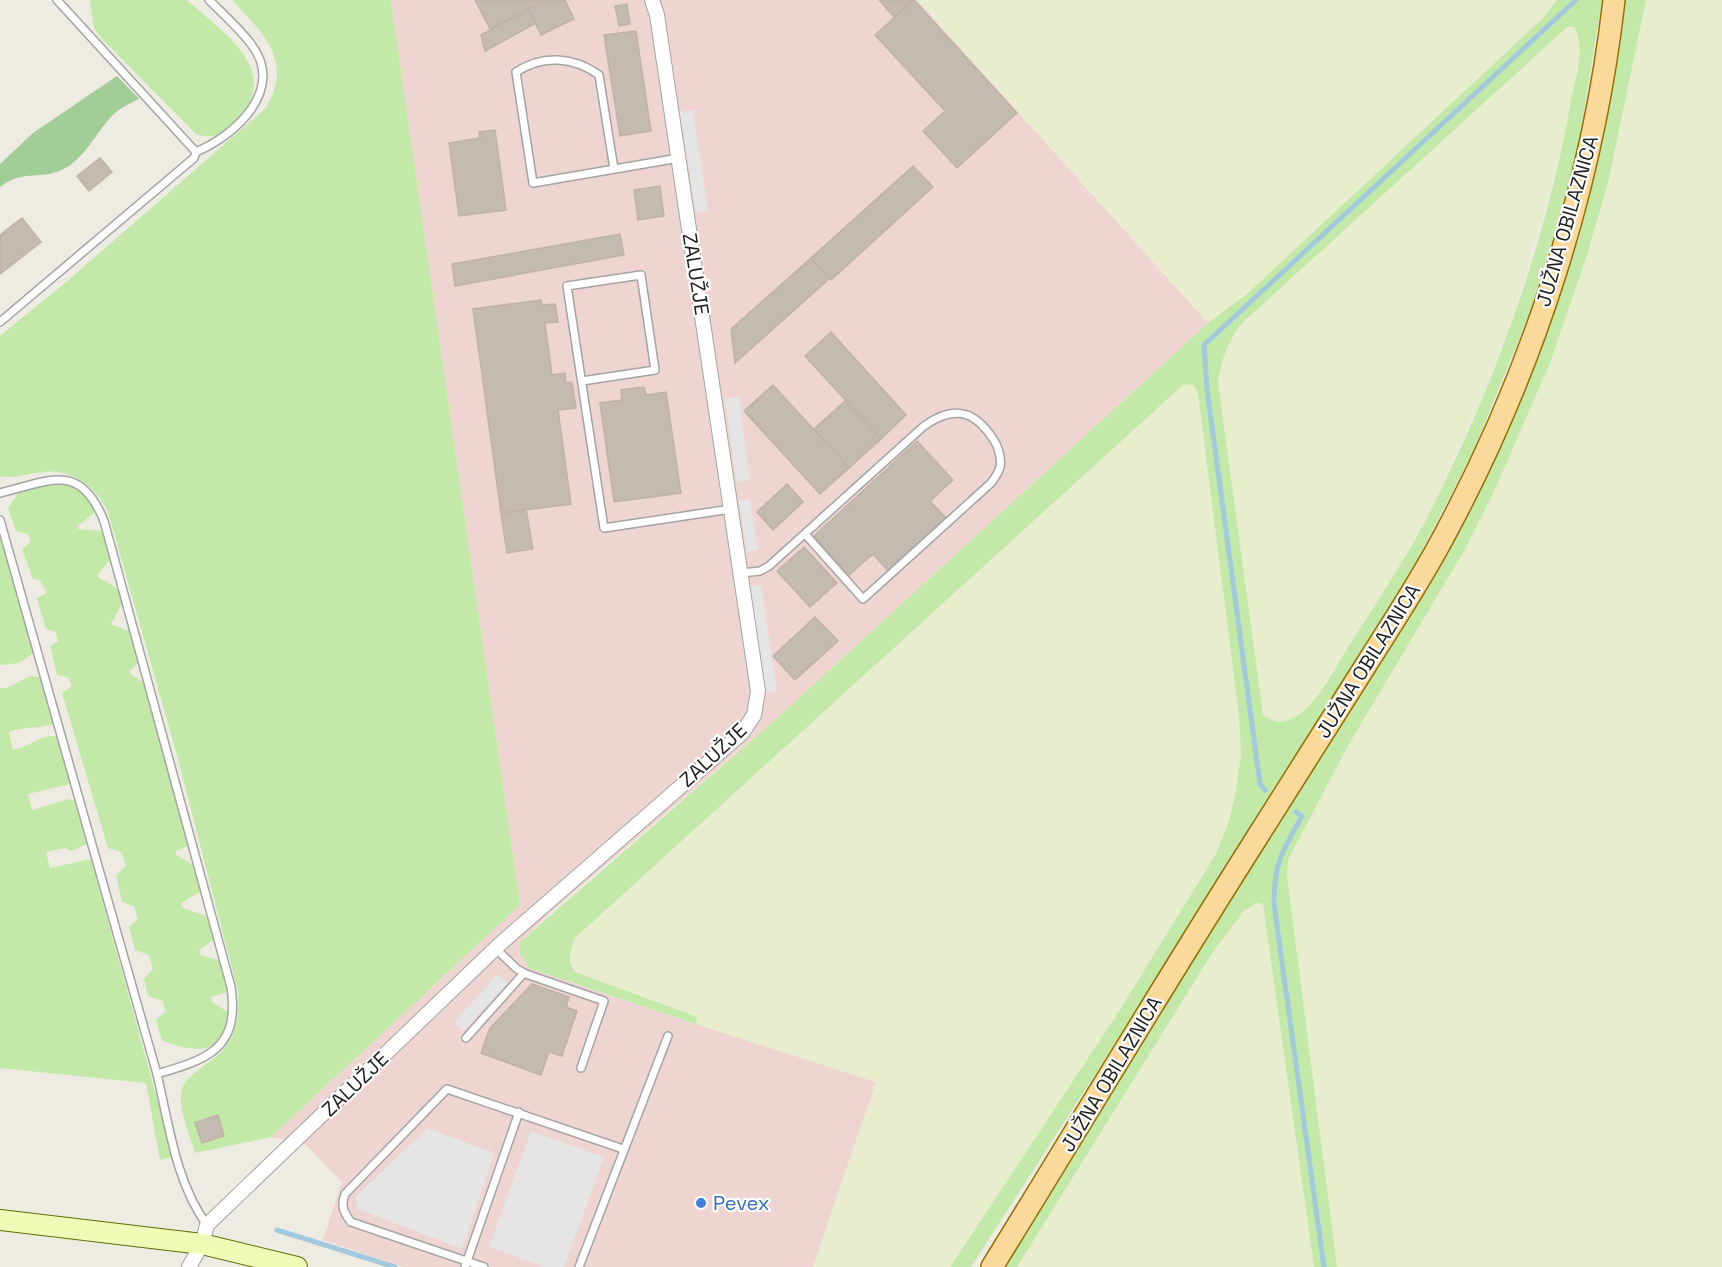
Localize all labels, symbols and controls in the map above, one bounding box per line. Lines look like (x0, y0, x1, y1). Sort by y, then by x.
street label: JUŽNA OBILAZNICA (1530, 132, 1604, 310)
street label: ZALUŽJE (677, 231, 715, 317)
street label: JUŽNA OBILAZNICA (1310, 579, 1426, 743)
street label: ZALUŽJE (674, 717, 752, 793)
street label: JUŽNA OBILAZNICA (1054, 991, 1168, 1157)
street label: ZALUŽJE (316, 1046, 394, 1122)
place label: Pevex (713, 1190, 770, 1216)
marker: Pevex (694, 1196, 708, 1210)

